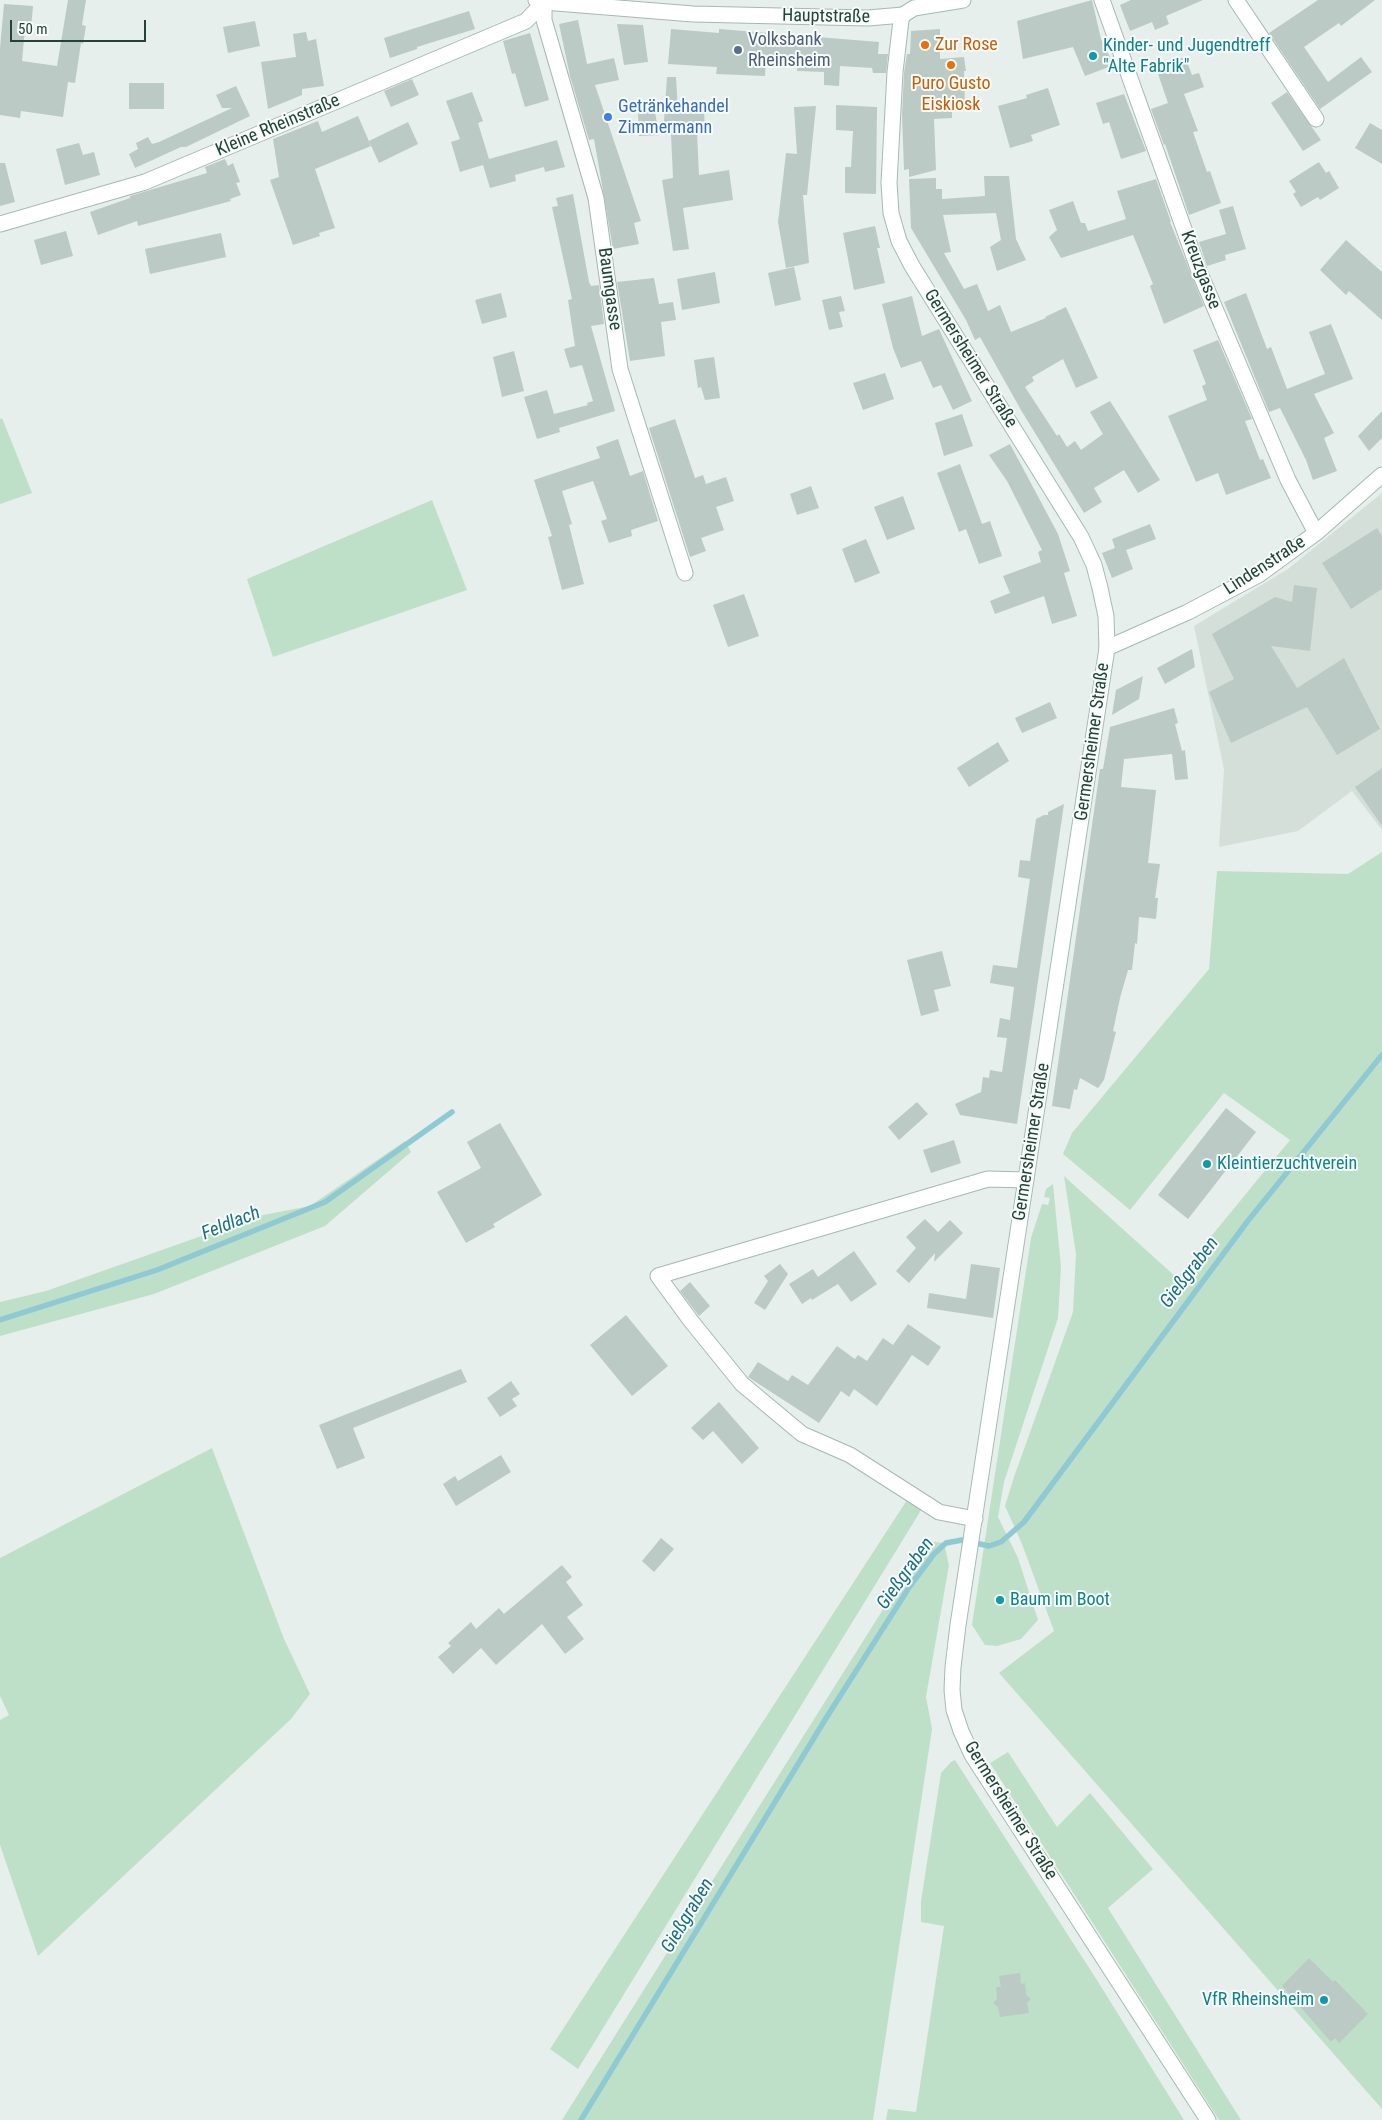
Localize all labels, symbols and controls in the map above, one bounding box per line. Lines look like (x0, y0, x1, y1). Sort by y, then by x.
street label: Hauptstraße (782, 5, 870, 29)
scale bar (12, 10, 149, 42)
text: 50 m (18, 20, 48, 38)
place label: Volksbank Rheinsheim (748, 29, 831, 72)
place label: Zur Rose (935, 34, 998, 56)
place label: Kinder- und Jugendtreff "Alte Fabrik" (1103, 35, 1270, 78)
marker: Zur Rose (919, 39, 931, 51)
marker: Volksbank Rheinsheim (732, 44, 744, 56)
marker: Kinder- und Jugendtreff "Alte Fabrik" (1087, 50, 1099, 62)
marker: Puro Gusto Eiskiosk (945, 59, 957, 71)
place label: Puro Gusto Eiskiosk (912, 73, 990, 116)
street label: Kleine Rheinstraße (213, 90, 343, 162)
place label: Getränkehandel Zimmermann (618, 96, 729, 138)
marker: Getränkehandel Zimmermann (602, 111, 614, 123)
street label: Kreuzgasse (1175, 228, 1225, 312)
street label: Baumgasse (593, 246, 625, 332)
street label: Germersheimer Straße (919, 286, 1021, 432)
street label: Lindenstraße (1220, 532, 1310, 600)
street label: Germersheimer Straße (1071, 662, 1115, 822)
street label: Germersheimer Straße (1009, 1062, 1055, 1222)
place label: Kleintierzuchtverein (1217, 1153, 1357, 1175)
marker: Kleintierzuchtverein (1201, 1158, 1213, 1170)
water label: Feldlach (198, 1202, 264, 1246)
water label: Gießgraben (1156, 1233, 1224, 1313)
water label: Gießgraben (872, 1534, 940, 1614)
place label: Baum im Boot (1010, 1589, 1110, 1611)
marker: Baum im Boot (994, 1594, 1006, 1606)
street label: Germersheimer Straße (959, 1738, 1061, 1884)
water label: Gießgraben (657, 1874, 719, 1958)
place label: VfR Rheinsheim (1202, 1989, 1314, 2011)
marker: VfR Rheinsheim (1318, 1994, 1330, 2006)

